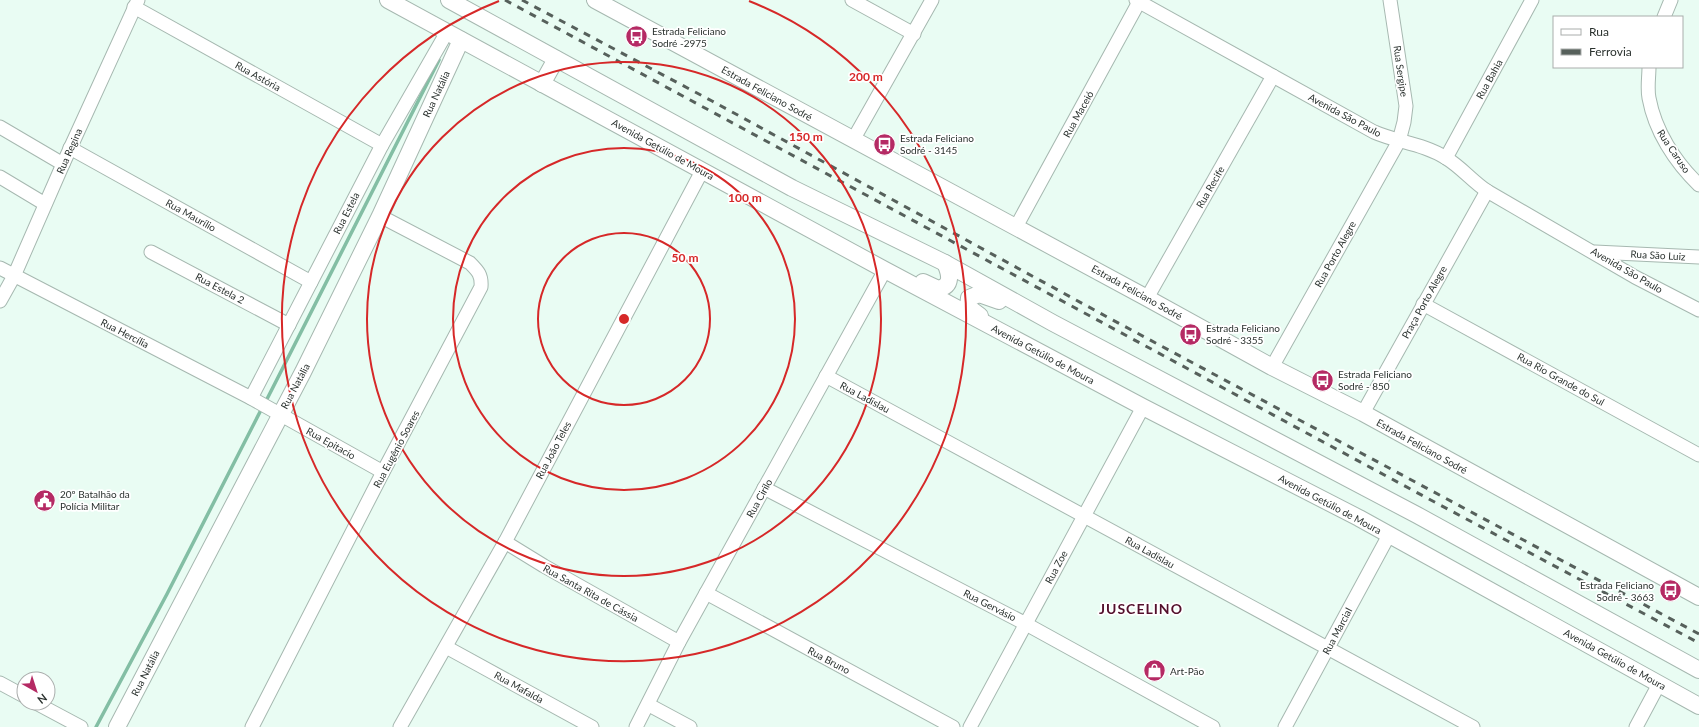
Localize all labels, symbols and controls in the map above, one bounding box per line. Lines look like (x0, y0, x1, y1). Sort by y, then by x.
legend (1553, 16, 1683, 68)
bus stop icon: Estrada Feliciano Sodré -2975 (624, 24, 650, 50)
text: Rua (1589, 24, 1609, 39)
place label: Estrada Feliciano Sodré -2975 (652, 25, 726, 49)
street label: Rua Sergipe (1391, 44, 1411, 98)
text: Ferrovia (1589, 44, 1632, 59)
street label: Rua Bahia (1473, 57, 1505, 101)
street label: Rua Astória (233, 59, 283, 93)
street label: Estrada Feliciano Sodré (720, 63, 814, 123)
street label: Rua Natália (420, 69, 452, 119)
text: 200 m (849, 69, 883, 84)
street label: Rua Maceió (1060, 88, 1096, 139)
street label: Avenida São Paulo (1307, 91, 1384, 139)
street label: Avenida Getúlio de Moura (610, 116, 716, 182)
street label: Rua Regina (54, 126, 84, 176)
street label: Rua Caruso (1655, 127, 1693, 175)
text: 150 m (789, 129, 823, 144)
bus stop icon: Estrada Feliciano Sodré - 3145 (871, 131, 897, 157)
place label: Estrada Feliciano Sodré - 3145 (900, 132, 974, 156)
street label: Rua Recife (1193, 164, 1227, 210)
street label: Rua Estela (330, 190, 362, 236)
text: 100 m (728, 190, 762, 205)
street label: Rua Maurílio (164, 196, 218, 234)
street label: Rua Porto Alegre (1312, 219, 1358, 289)
street label: Avenida São Paulo (1589, 245, 1665, 296)
street label: Rua São Luiz (1630, 248, 1686, 262)
text: 50 m (672, 250, 698, 265)
street label: Estrada Feliciano Sodré (1090, 262, 1184, 322)
street label: Praça Porto Alegre (1399, 263, 1449, 341)
street label: Rua Estela 2 (193, 270, 247, 306)
centre of rings (617, 312, 631, 326)
street label: Rua Hercília (99, 316, 151, 350)
bus stop icon: Estrada Feliciano Sodré - 3355 (1178, 321, 1204, 347)
street label: Avenida Getúlio de Moura (990, 322, 1097, 386)
place label: Estrada Feliciano Sodré - 3355 (1206, 322, 1280, 346)
street label: Rua Rio Grande do Sul (1515, 350, 1607, 408)
street label: Rua Natália (278, 361, 312, 411)
bus stop icon: Estrada Feliciano Sodré - 850 (1309, 367, 1335, 393)
place label: Estrada Feliciano Sodré - 850 (1338, 368, 1412, 392)
street label: Rua Ladislau (838, 379, 892, 415)
street label: Rua Eugênio Soares (371, 408, 421, 490)
street label: Estrada Feliciano Sodré (1375, 416, 1469, 476)
street label: Rua João Teles (533, 419, 573, 481)
street label: Rua Epitacio (304, 425, 358, 462)
street label: Avenida Getúlio de Moura (1277, 472, 1384, 536)
street label: Rua Cirilo (743, 476, 775, 519)
public building icon: 20º Batalhão da Polícia Militar (32, 487, 58, 513)
place label: 20º Batalhão da Polícia Militar (60, 488, 130, 512)
street label: Rua Ladislau (1123, 534, 1177, 570)
street label: Rua Zoe (1042, 548, 1070, 586)
street label: Rua Santa Rita de Cássia (541, 562, 641, 624)
bus stop icon: Estrada Feliciano Sodré - 3663 (1657, 578, 1683, 604)
place label: Estrada Feliciano Sodré - 3663 (1580, 579, 1654, 603)
street label: Rua Gervásio (962, 587, 1019, 624)
district label: JUSCELINO (1099, 600, 1183, 617)
street label: Rua Marcial (1320, 606, 1354, 656)
street label: Avenida Getúlio de Moura (1562, 626, 1668, 692)
street label: Rua Bruno (806, 644, 852, 676)
street label: Rua Natália (128, 648, 162, 698)
shop icon: Art-Pão (1142, 658, 1168, 684)
place label: Art-Pão (1170, 665, 1205, 677)
street label: Rua Mafalda (492, 669, 546, 705)
north arrow (16, 671, 56, 711)
text: N (35, 691, 50, 707)

